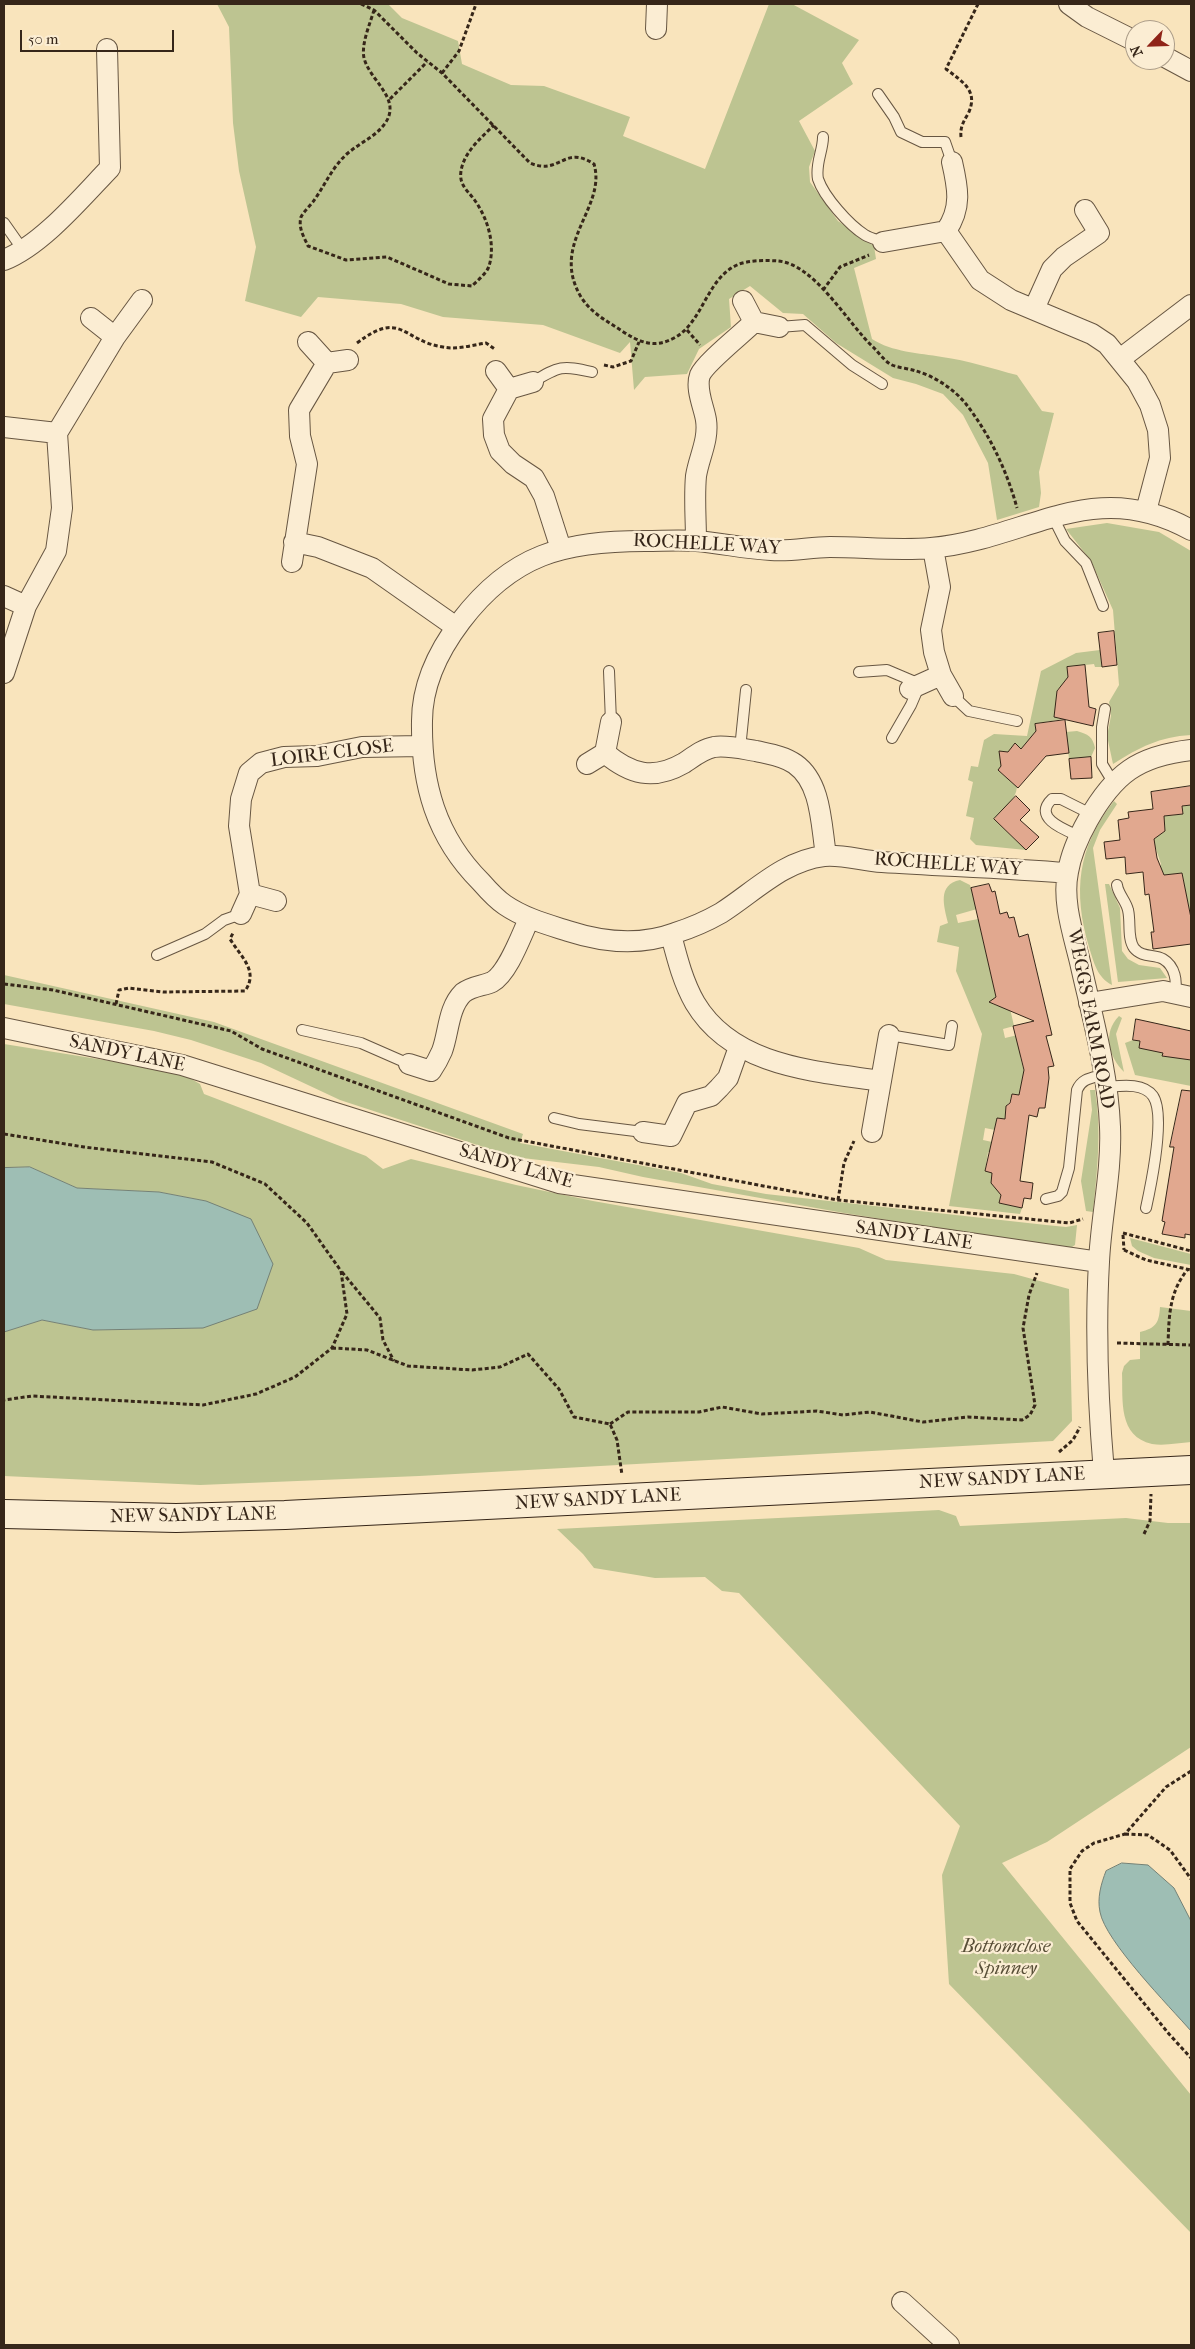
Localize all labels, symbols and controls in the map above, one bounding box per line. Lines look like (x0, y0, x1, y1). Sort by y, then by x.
scale bar (22, 20, 176, 52)
north arrow (1125, 20, 1175, 70)
text: 50 m (28, 30, 58, 48)
text: N (1127, 43, 1147, 59)
street label: ROCHELLE WAY (632, 530, 782, 560)
street label: LOIRE CLOSE (269, 735, 395, 773)
street label: ROCHELLE WAY (873, 848, 1023, 882)
street label: WEGGS FARM ROAD (1061, 927, 1119, 1111)
street label: SANDY LANE (67, 1031, 187, 1077)
street label: SANDY LANE (456, 1140, 576, 1194)
street label: SANDY LANE (854, 1217, 974, 1255)
street label: NEW SANDY LANE (918, 1463, 1086, 1495)
street label: NEW SANDY LANE (514, 1484, 682, 1516)
street label: NEW SANDY LANE (110, 1503, 276, 1529)
park label: Bottomclose Spinney (962, 1936, 1050, 1980)

